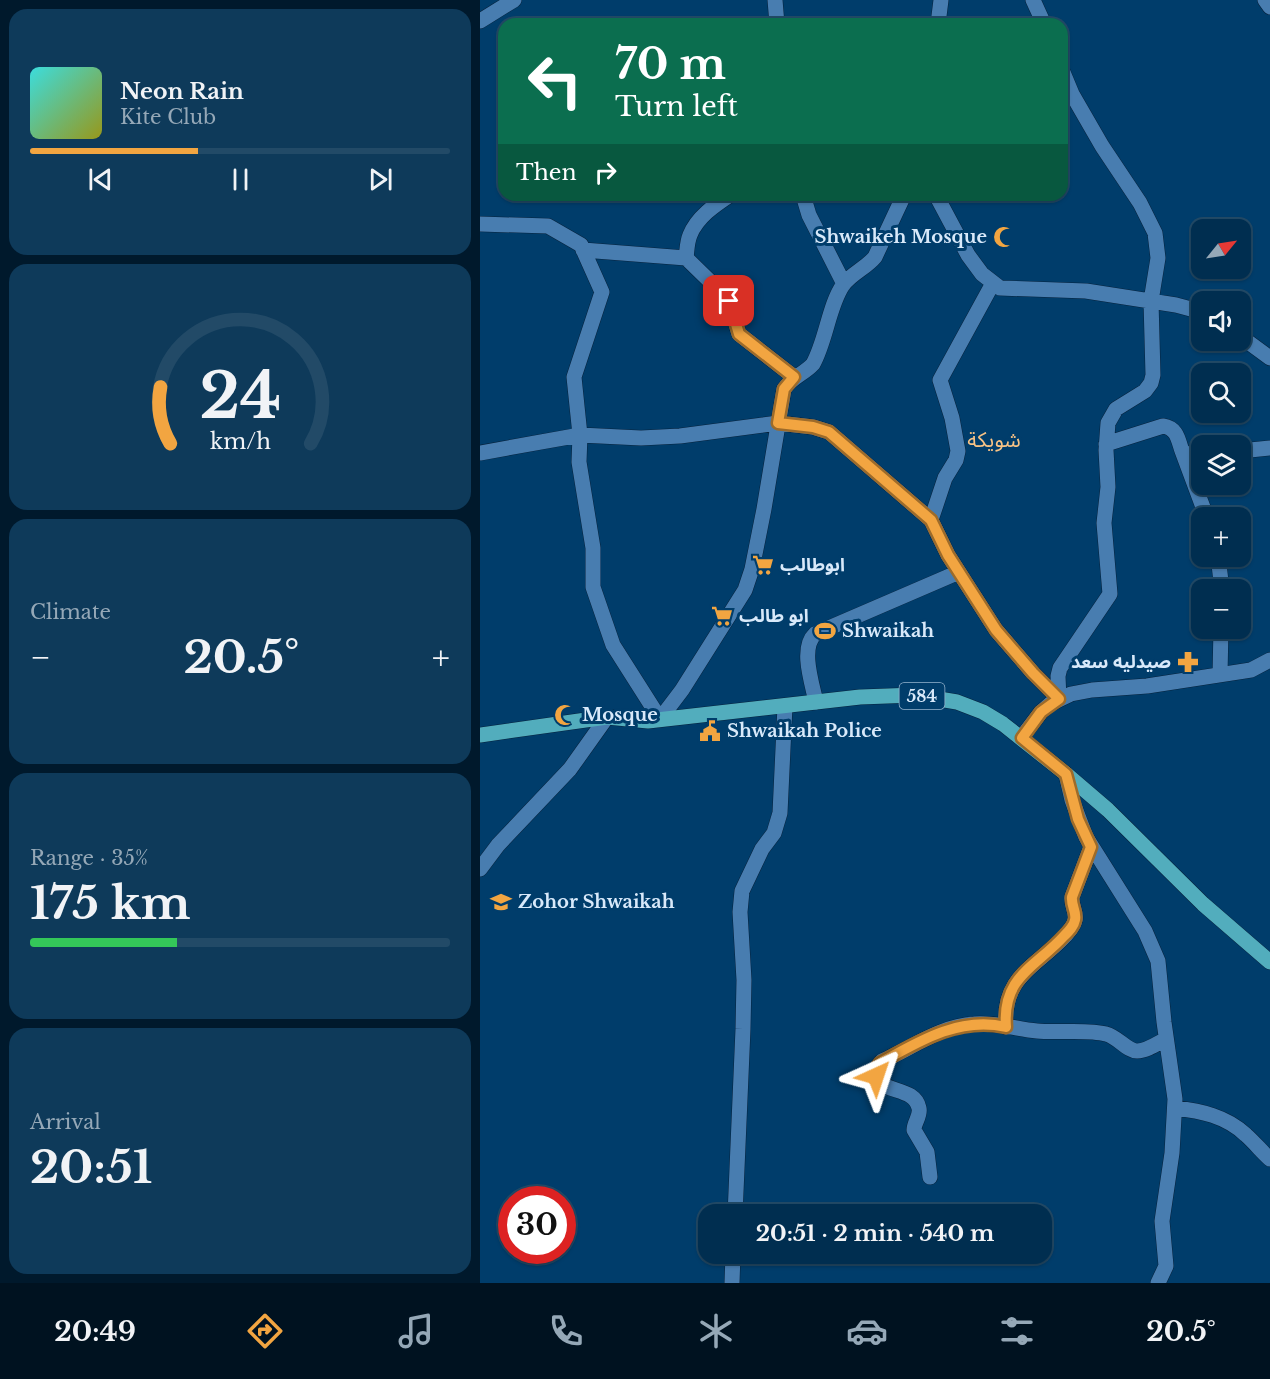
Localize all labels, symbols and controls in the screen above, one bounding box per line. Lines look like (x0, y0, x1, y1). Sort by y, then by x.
text: 70 m (615, 38, 726, 90)
icon: left (516, 42, 594, 120)
text: Neon Rain (120, 78, 244, 105)
text: Turn left (615, 90, 738, 123)
text: Kite Club (120, 105, 216, 129)
icon: right (589, 156, 622, 189)
text: Then (516, 159, 577, 186)
icon: previous (84, 163, 117, 196)
icon: pause (224, 163, 257, 196)
icon: next (364, 163, 397, 196)
north arrow (1191, 219, 1251, 279)
map controls (1191, 219, 1251, 639)
mosque icon: Shwaikeh Mosque (992, 225, 1016, 249)
place label: Shwaikeh Mosque (814, 226, 987, 248)
pin (703, 275, 754, 326)
icon: arrive (712, 284, 745, 317)
button: sound (1191, 291, 1251, 351)
text: 24 (199, 357, 281, 435)
button: search (1191, 363, 1251, 423)
district label: شويكة (967, 427, 1021, 453)
text: km/h (210, 428, 271, 455)
button: layers (1191, 435, 1251, 495)
button: + (1191, 507, 1251, 567)
supermarket icon: ابوطالب (751, 553, 775, 577)
place label: ابوطالب (780, 554, 845, 576)
button: − (1191, 579, 1251, 639)
text: Climate (30, 600, 111, 624)
supermarket icon: ابو طالب (710, 604, 734, 628)
place label: ابو طالب (739, 605, 809, 627)
sports icon: Shwaikah (813, 619, 837, 643)
place label: Shwaikah (842, 620, 934, 642)
text: 20.5° (183, 629, 299, 685)
text: − (30, 637, 51, 678)
text: + (432, 637, 450, 678)
pharmacy icon: صيدليه سعد (1176, 650, 1200, 674)
place label: صيدليه سعد (1071, 651, 1171, 673)
road number: 584 (900, 683, 944, 709)
mosque icon: Mosque (553, 703, 577, 727)
place label: Mosque (582, 704, 658, 726)
public building icon: Shwaikah Police (698, 719, 722, 743)
place label: Shwaikah Police (727, 720, 882, 742)
text: Range · 35% (30, 846, 148, 870)
text: 175 km (30, 875, 191, 931)
school or university icon: Zohor Shwaikah (489, 890, 513, 914)
place label: Zohor Shwaikah (518, 891, 675, 913)
position arrow (844, 1044, 908, 1108)
text: Arrival (30, 1110, 101, 1134)
text: 20:51 (30, 1139, 152, 1195)
speed limit sign: 30 (498, 1186, 576, 1264)
text: 20:51 · 2 min · 540 m (756, 1220, 994, 1247)
icon: directions (244, 1310, 286, 1352)
icon: music (395, 1310, 437, 1352)
icon: phone (545, 1310, 587, 1352)
icon: climate (695, 1310, 737, 1352)
icon: car (846, 1310, 888, 1352)
icon: filters (996, 1310, 1038, 1352)
text: 20:49 (54, 1315, 136, 1348)
text: 20.5° (1146, 1315, 1216, 1348)

